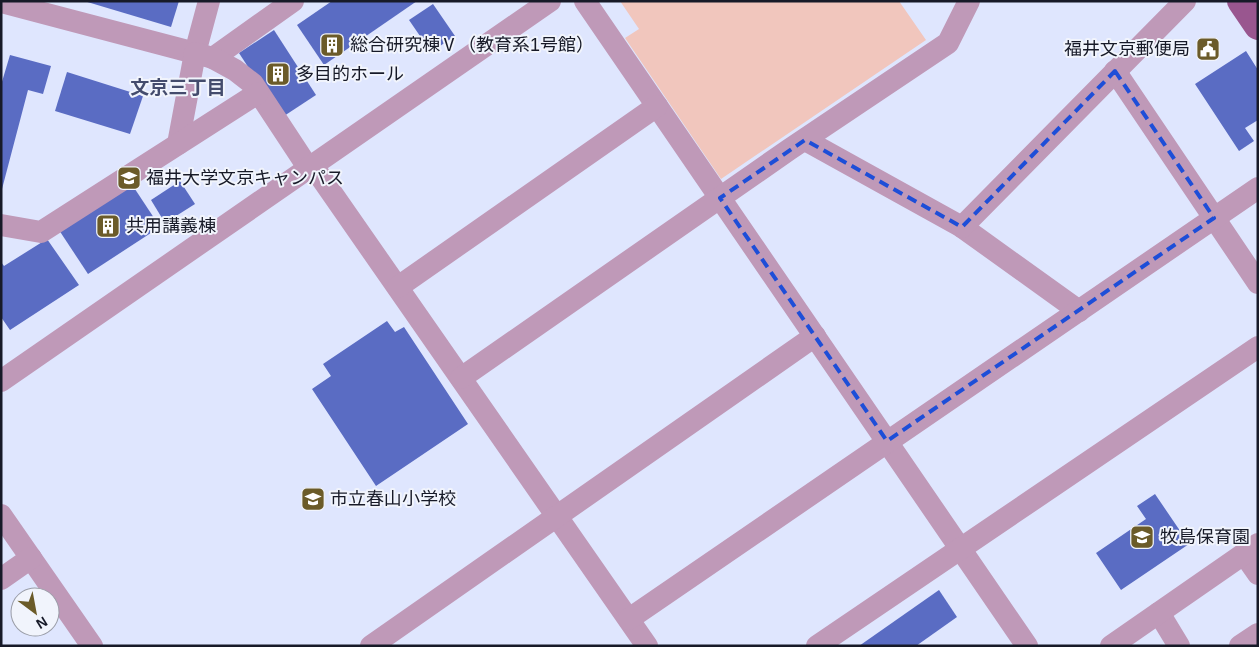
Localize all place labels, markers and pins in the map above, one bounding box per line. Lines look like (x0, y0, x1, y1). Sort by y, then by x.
building icon: 総合研究棟Ⅴ（教育系1号館） (319, 32, 345, 58)
place label: 総合研究棟Ⅴ（教育系1号館） (350, 35, 594, 55)
public building icon: 福井文京郵便局 (1195, 36, 1221, 62)
place label: 福井文京郵便局 (1064, 39, 1190, 59)
building icon: 多目的ホール (265, 61, 291, 87)
place label: 多目的ホール (296, 64, 404, 84)
school or university icon: 福井大学文京キャンパス (116, 165, 142, 191)
place label: 福井大学文京キャンパス (146, 168, 344, 188)
building icon: 共用講義棟 (95, 213, 121, 239)
place label: 共用講義棟 (126, 216, 216, 236)
school or university icon: 市立春山小学校 (300, 486, 326, 512)
place label: 市立春山小学校 (330, 489, 456, 509)
school or university icon: 牧島保育園 (1129, 524, 1155, 550)
place label: 牧島保育園 (1160, 527, 1250, 547)

